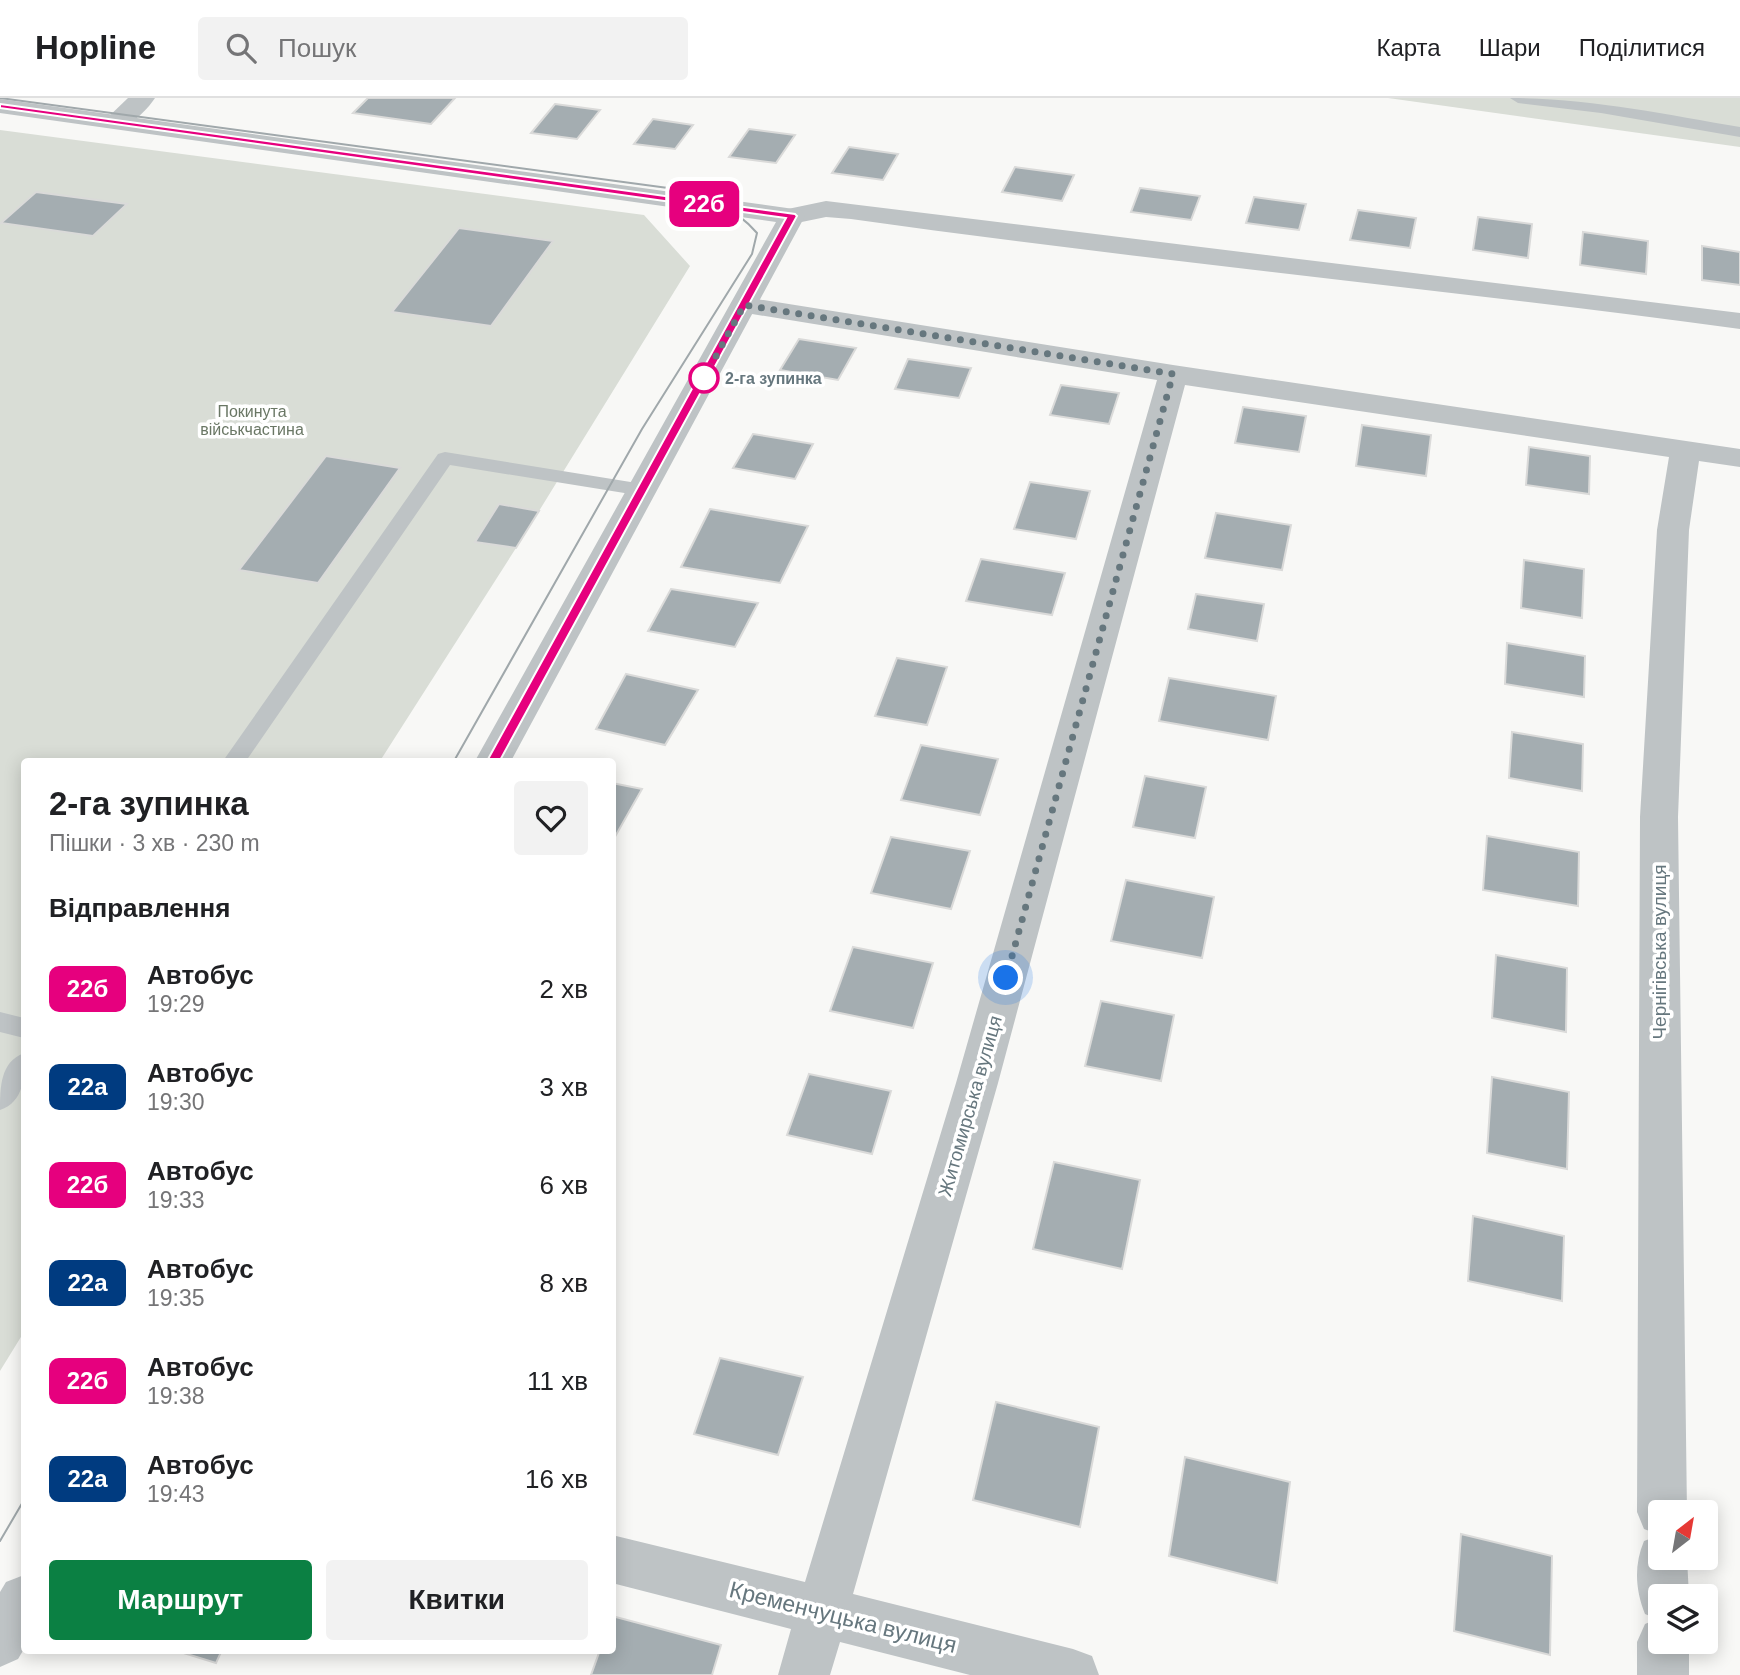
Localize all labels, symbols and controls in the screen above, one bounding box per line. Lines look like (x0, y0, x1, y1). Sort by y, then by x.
search box (198, 17, 688, 80)
text: Hopline (35, 29, 156, 66)
icon: search (222, 29, 260, 67)
text: Пошук (278, 33, 356, 63)
text: Карта (1376, 34, 1441, 61)
text: Шари (1479, 34, 1541, 61)
text: Поділитися (1579, 34, 1705, 61)
line badge: 22б (664, 181, 744, 227)
text: 22б (683, 190, 725, 217)
marker: 2-га зупинка (689, 363, 719, 393)
place label: 2-га зупинка (725, 370, 822, 387)
park label: Покинута військчастина (200, 403, 304, 438)
button: heart (514, 781, 588, 855)
text: 2-га зупинка (49, 785, 249, 822)
text: Пішки · 3 хв · 230 m (49, 830, 260, 856)
street label: Чернігівська вулиця (1649, 864, 1670, 1040)
text: Відправлення (49, 893, 230, 923)
text: Автобус (147, 960, 254, 990)
your location (988, 960, 1023, 995)
text: 2 хв (540, 974, 588, 1004)
text: 22б (67, 975, 108, 1002)
text: 19:29 (147, 991, 205, 1017)
street label: Житомирська вулиця (934, 1013, 1006, 1199)
text: Автобус (147, 1058, 254, 1088)
text: 3 хв (540, 1072, 588, 1102)
text: 22a (67, 1073, 108, 1100)
text: 19:30 (147, 1089, 205, 1115)
text: Автобус (147, 1156, 254, 1186)
text: 6 хв (540, 1170, 588, 1200)
text: 22б (67, 1171, 108, 1198)
text: 19:33 (147, 1187, 205, 1213)
text: Автобус (147, 1254, 254, 1284)
text: 8 хв (540, 1268, 588, 1298)
text: 22a (67, 1269, 108, 1296)
text: 19:35 (147, 1285, 205, 1311)
text: Автобус (147, 1352, 254, 1382)
text: 11 хв (527, 1366, 588, 1396)
text: 22б (67, 1367, 108, 1394)
text: 19:38 (147, 1383, 205, 1409)
text: Автобус (147, 1450, 254, 1480)
text: 16 хв (525, 1464, 588, 1494)
text: 22a (67, 1465, 108, 1492)
text: 19:43 (147, 1481, 205, 1507)
north arrow (1648, 1500, 1718, 1570)
map controls (1648, 1500, 1718, 1654)
button: Маршрут (49, 1560, 312, 1640)
button: Квитки (326, 1560, 588, 1640)
street label: Кременчуцька вулиця (727, 1576, 959, 1658)
button: layers (1648, 1584, 1718, 1654)

